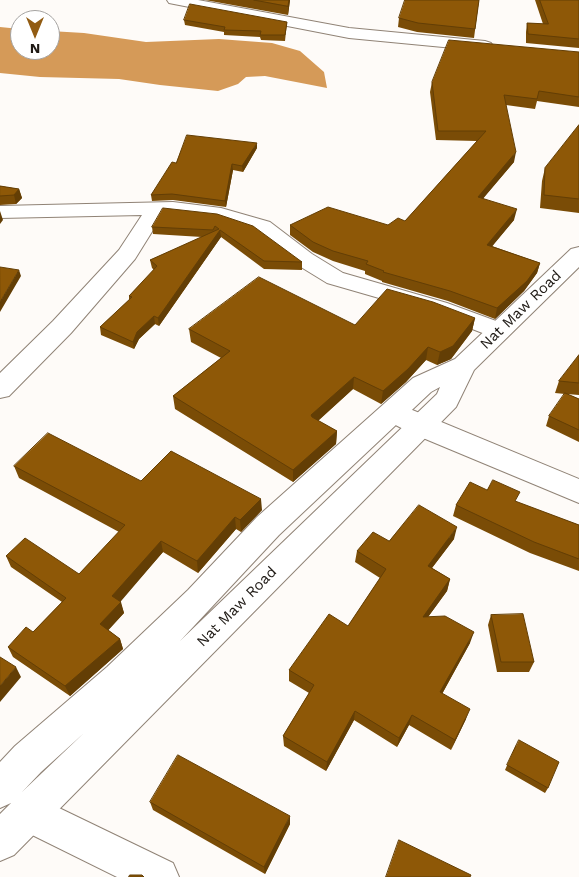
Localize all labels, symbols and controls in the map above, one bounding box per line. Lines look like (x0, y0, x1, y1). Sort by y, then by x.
north arrow (10, 10, 60, 60)
text: N (30, 41, 40, 57)
street label: Nat Maw Road (477, 267, 565, 353)
street label: Nat Maw Road (193, 563, 281, 651)

